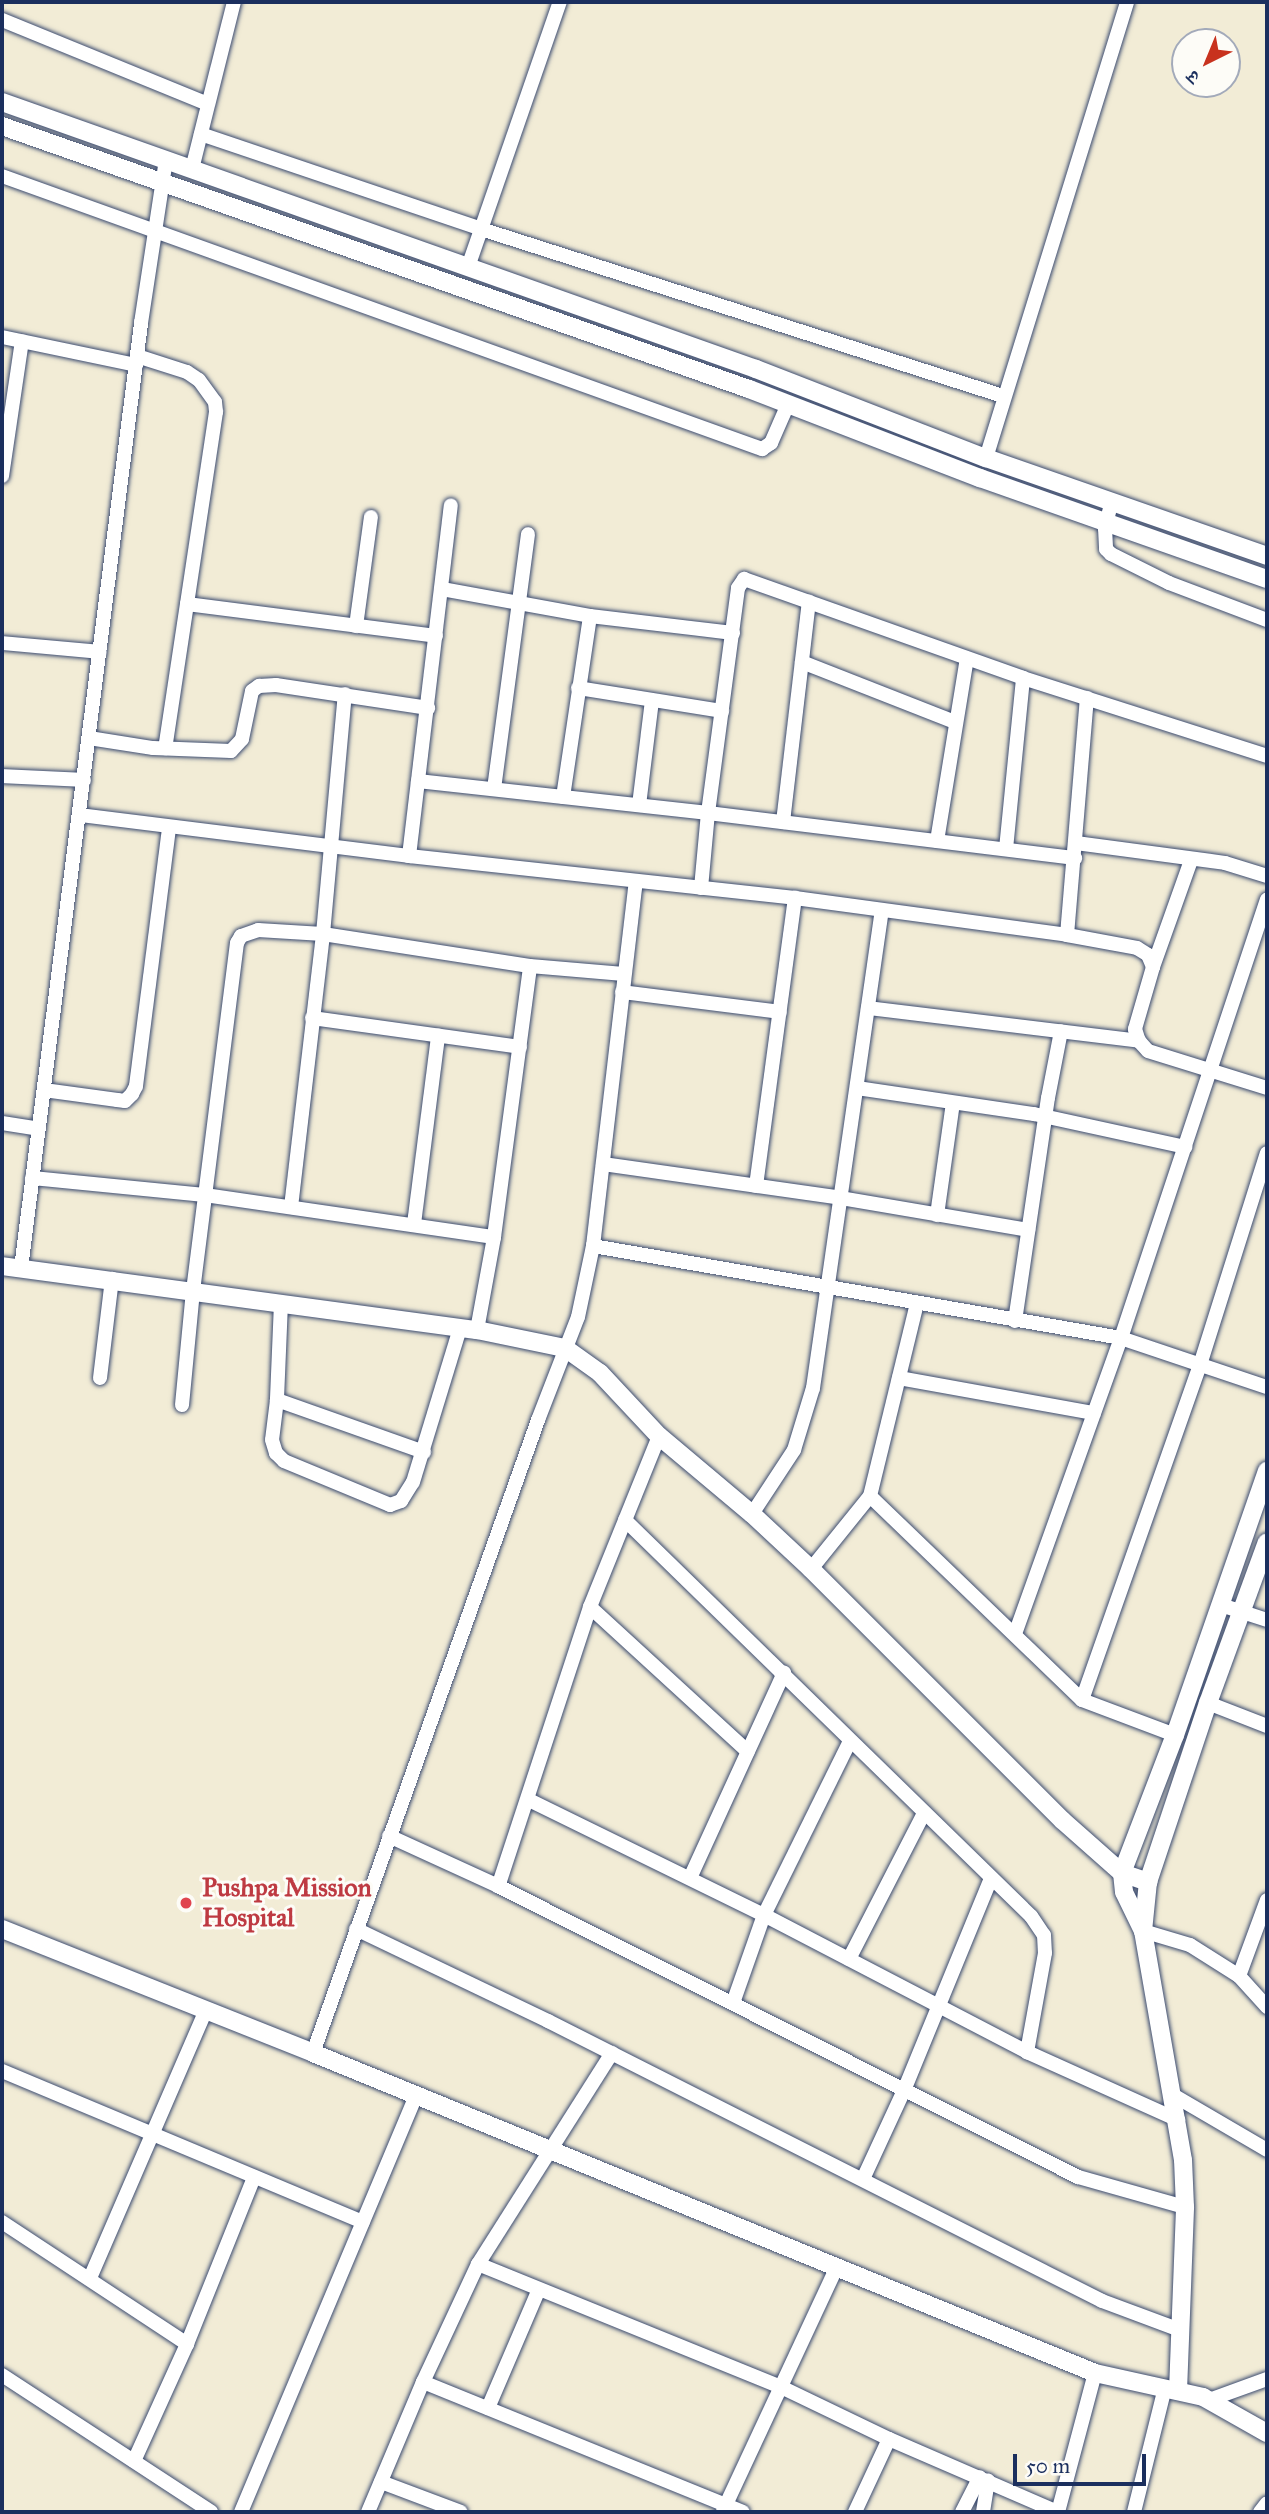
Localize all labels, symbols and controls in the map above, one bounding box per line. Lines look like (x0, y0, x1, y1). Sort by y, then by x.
north arrow (1171, 28, 1241, 98)
text: उ (1181, 66, 1204, 89)
place label: Pushpa Mission Hospital (202, 1872, 372, 1934)
marker: Pushpa Mission Hospital (176, 1893, 196, 1913)
scale bar (1017, 2440, 1150, 2484)
text: 50 m (1026, 2453, 1070, 2479)

